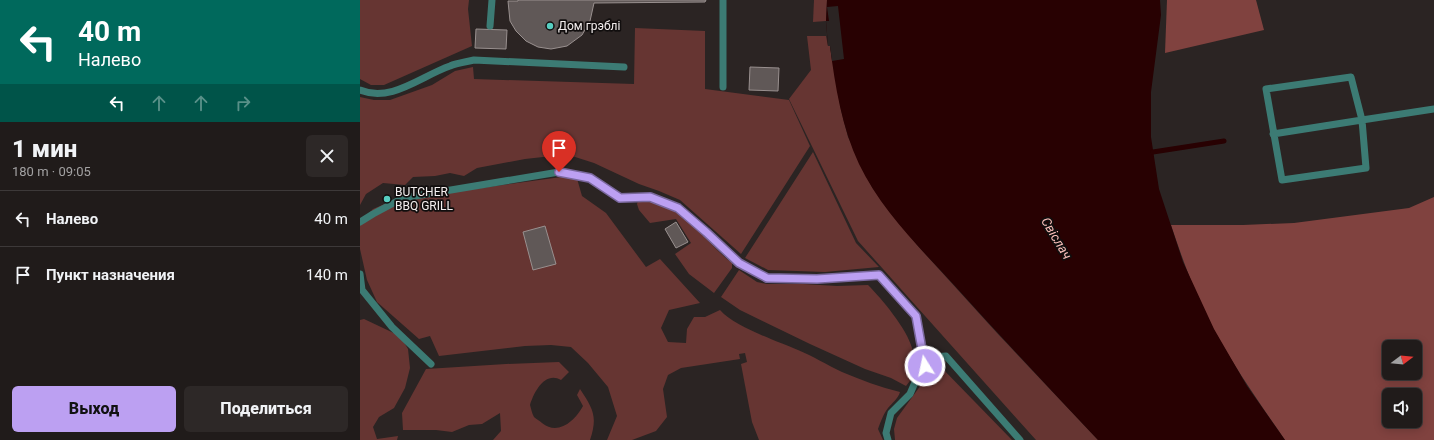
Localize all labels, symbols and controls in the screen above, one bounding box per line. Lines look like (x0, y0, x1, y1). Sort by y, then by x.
text: 40 m (78, 15, 141, 48)
icon: left (12, 16, 64, 68)
place label: Дом грэблі (558, 19, 621, 33)
marker: Дом грэблі (545, 21, 555, 31)
text: Налево (78, 49, 141, 70)
icon: left (106, 92, 128, 114)
icon: ahead (148, 92, 170, 114)
icon: ahead (190, 92, 212, 114)
icon: right (232, 92, 254, 114)
pin (542, 131, 576, 172)
text: 1 мин (12, 135, 77, 163)
button: close (306, 135, 348, 177)
icon: arrive (548, 137, 570, 159)
text: 180 m · 09:05 (12, 164, 91, 179)
place label: BUTCHER BBQ GRILL (395, 185, 453, 213)
marker: BUTCHER BBQ GRILL (382, 194, 392, 204)
icon: left (12, 208, 34, 230)
text: Налево (46, 210, 98, 228)
text: 40 m (314, 210, 348, 228)
water label: Свіслач (1038, 215, 1075, 262)
icon: arrive (12, 264, 34, 286)
text: Пункт назначения (46, 266, 175, 284)
text: 140 m (306, 266, 348, 284)
north arrow (1382, 340, 1422, 380)
map controls (1382, 340, 1422, 428)
position arrow (904, 345, 946, 387)
button: Выход (12, 386, 176, 432)
button: Поделиться (184, 386, 348, 432)
button: sound (1382, 388, 1422, 428)

